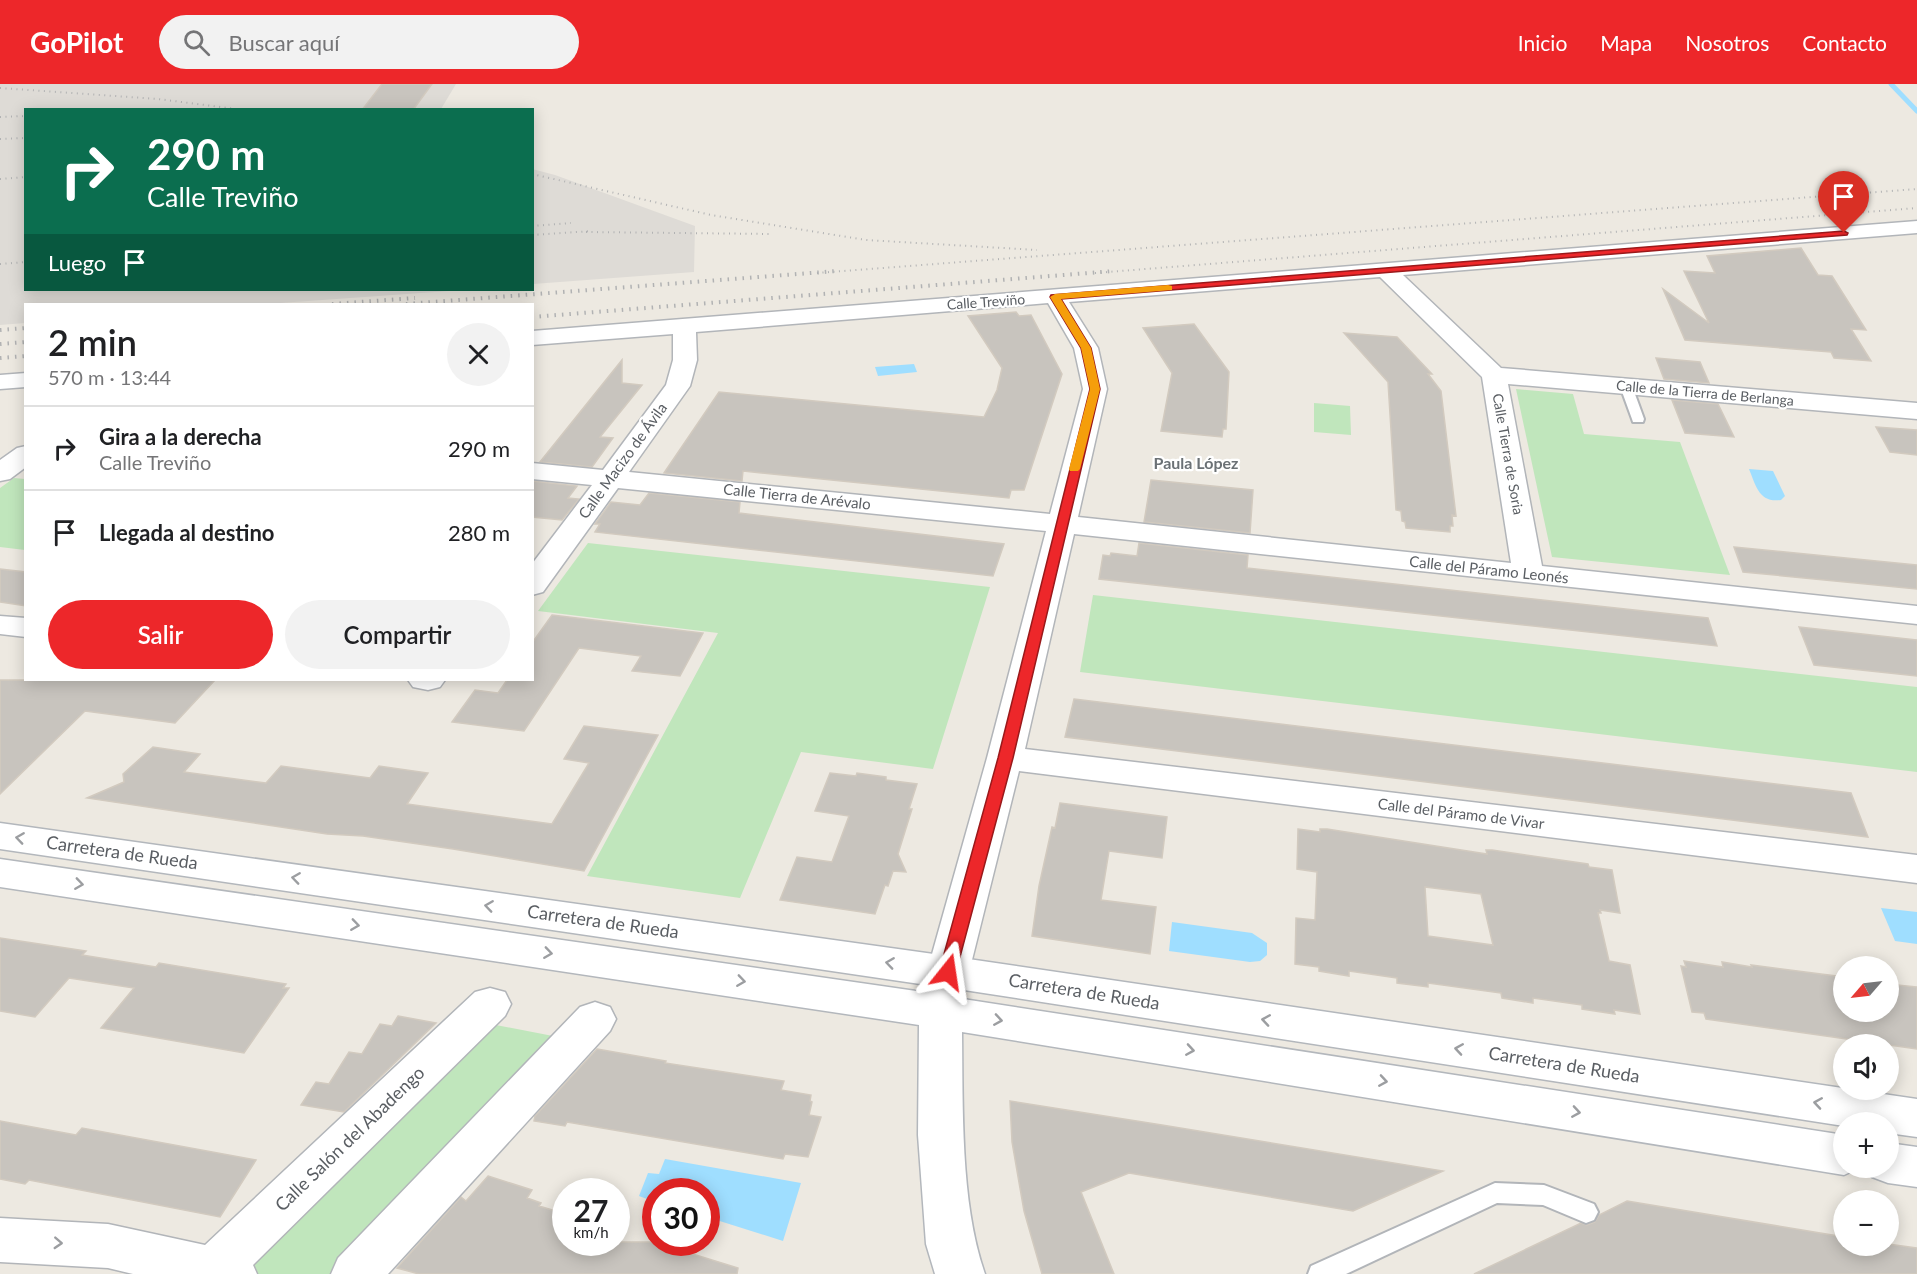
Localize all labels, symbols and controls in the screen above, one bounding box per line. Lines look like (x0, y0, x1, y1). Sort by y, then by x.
search box (159, 15, 579, 69)
text: GoPilot (30, 25, 123, 59)
icon: search (180, 26, 213, 59)
text: Buscar aquí (228, 29, 340, 56)
text: Inicio (1518, 30, 1567, 55)
text: Mapa (1600, 30, 1652, 55)
text: Nosotros (1685, 30, 1769, 55)
text: Contacto (1802, 30, 1887, 55)
text: 290 m (147, 129, 265, 179)
icon: right (48, 132, 126, 210)
pin (1818, 171, 1869, 233)
text: Calle Treviño (147, 180, 299, 213)
icon: arrive (1827, 180, 1860, 213)
icon: arrive (118, 246, 151, 279)
text: Luego (48, 249, 106, 276)
street label: Calle Treviño (946, 290, 1026, 313)
text: 2 min (48, 320, 137, 364)
button: close (447, 323, 510, 386)
text: 570 m · 13:44 (48, 365, 171, 389)
street label: Calle de la Tierra de Berlanga (1615, 376, 1795, 409)
street label: Calle Tierra de Soria (1489, 392, 1528, 516)
street label: Calle Macizo de Ávila (574, 399, 670, 522)
text: Gira a la derecha (99, 423, 262, 450)
icon: right (48, 432, 81, 465)
text: 290 m (448, 435, 510, 462)
text: Calle Treviño (99, 450, 211, 474)
district label: Paula López (1154, 453, 1238, 472)
street label: Calle Tierra de Arévalo (723, 479, 872, 513)
icon: arrive (48, 516, 81, 549)
text: Llegada al destino (99, 519, 275, 546)
text: 280 m (448, 519, 510, 546)
street label: Calle del Páramo Leonés (1409, 552, 1570, 586)
button: Salir (48, 600, 273, 669)
button: Compartir (285, 600, 510, 669)
street label: Calle del Páramo de Vivar (1377, 794, 1546, 832)
street label: Carretera de Rueda (45, 830, 199, 874)
one-way arrow (15, 833, 24, 845)
one-way arrow (291, 873, 300, 885)
one-way arrow (74, 878, 83, 890)
street label: Carretera de Rueda (526, 899, 680, 943)
one-way arrow (484, 900, 493, 912)
one-way arrow (350, 918, 359, 930)
position arrow (916, 940, 980, 1004)
one-way arrow (543, 947, 552, 959)
north arrow (1833, 956, 1899, 1022)
map controls (1833, 956, 1899, 1256)
one-way arrow (885, 958, 894, 970)
street label: Carretera de Rueda (1007, 968, 1161, 1014)
one-way arrow (736, 975, 745, 987)
one-way arrow (992, 1013, 1002, 1026)
one-way arrow (1261, 1015, 1270, 1027)
button: sound (1833, 1034, 1899, 1100)
street label: Carretera de Rueda (1487, 1041, 1641, 1087)
one-way arrow (1186, 1044, 1195, 1056)
one-way arrow (1454, 1044, 1463, 1056)
street label: Calle Salón del Abadengo (270, 1061, 429, 1215)
one-way arrow (1378, 1075, 1388, 1087)
one-way arrow (1813, 1098, 1822, 1110)
one-way arrow (1571, 1106, 1580, 1118)
button: + (1833, 1112, 1899, 1178)
speed limit sign: 30 (642, 1178, 720, 1256)
button: − (1833, 1190, 1899, 1256)
text: 27 (574, 1192, 608, 1228)
text: km/h (573, 1223, 609, 1241)
one-way arrow (54, 1237, 63, 1250)

